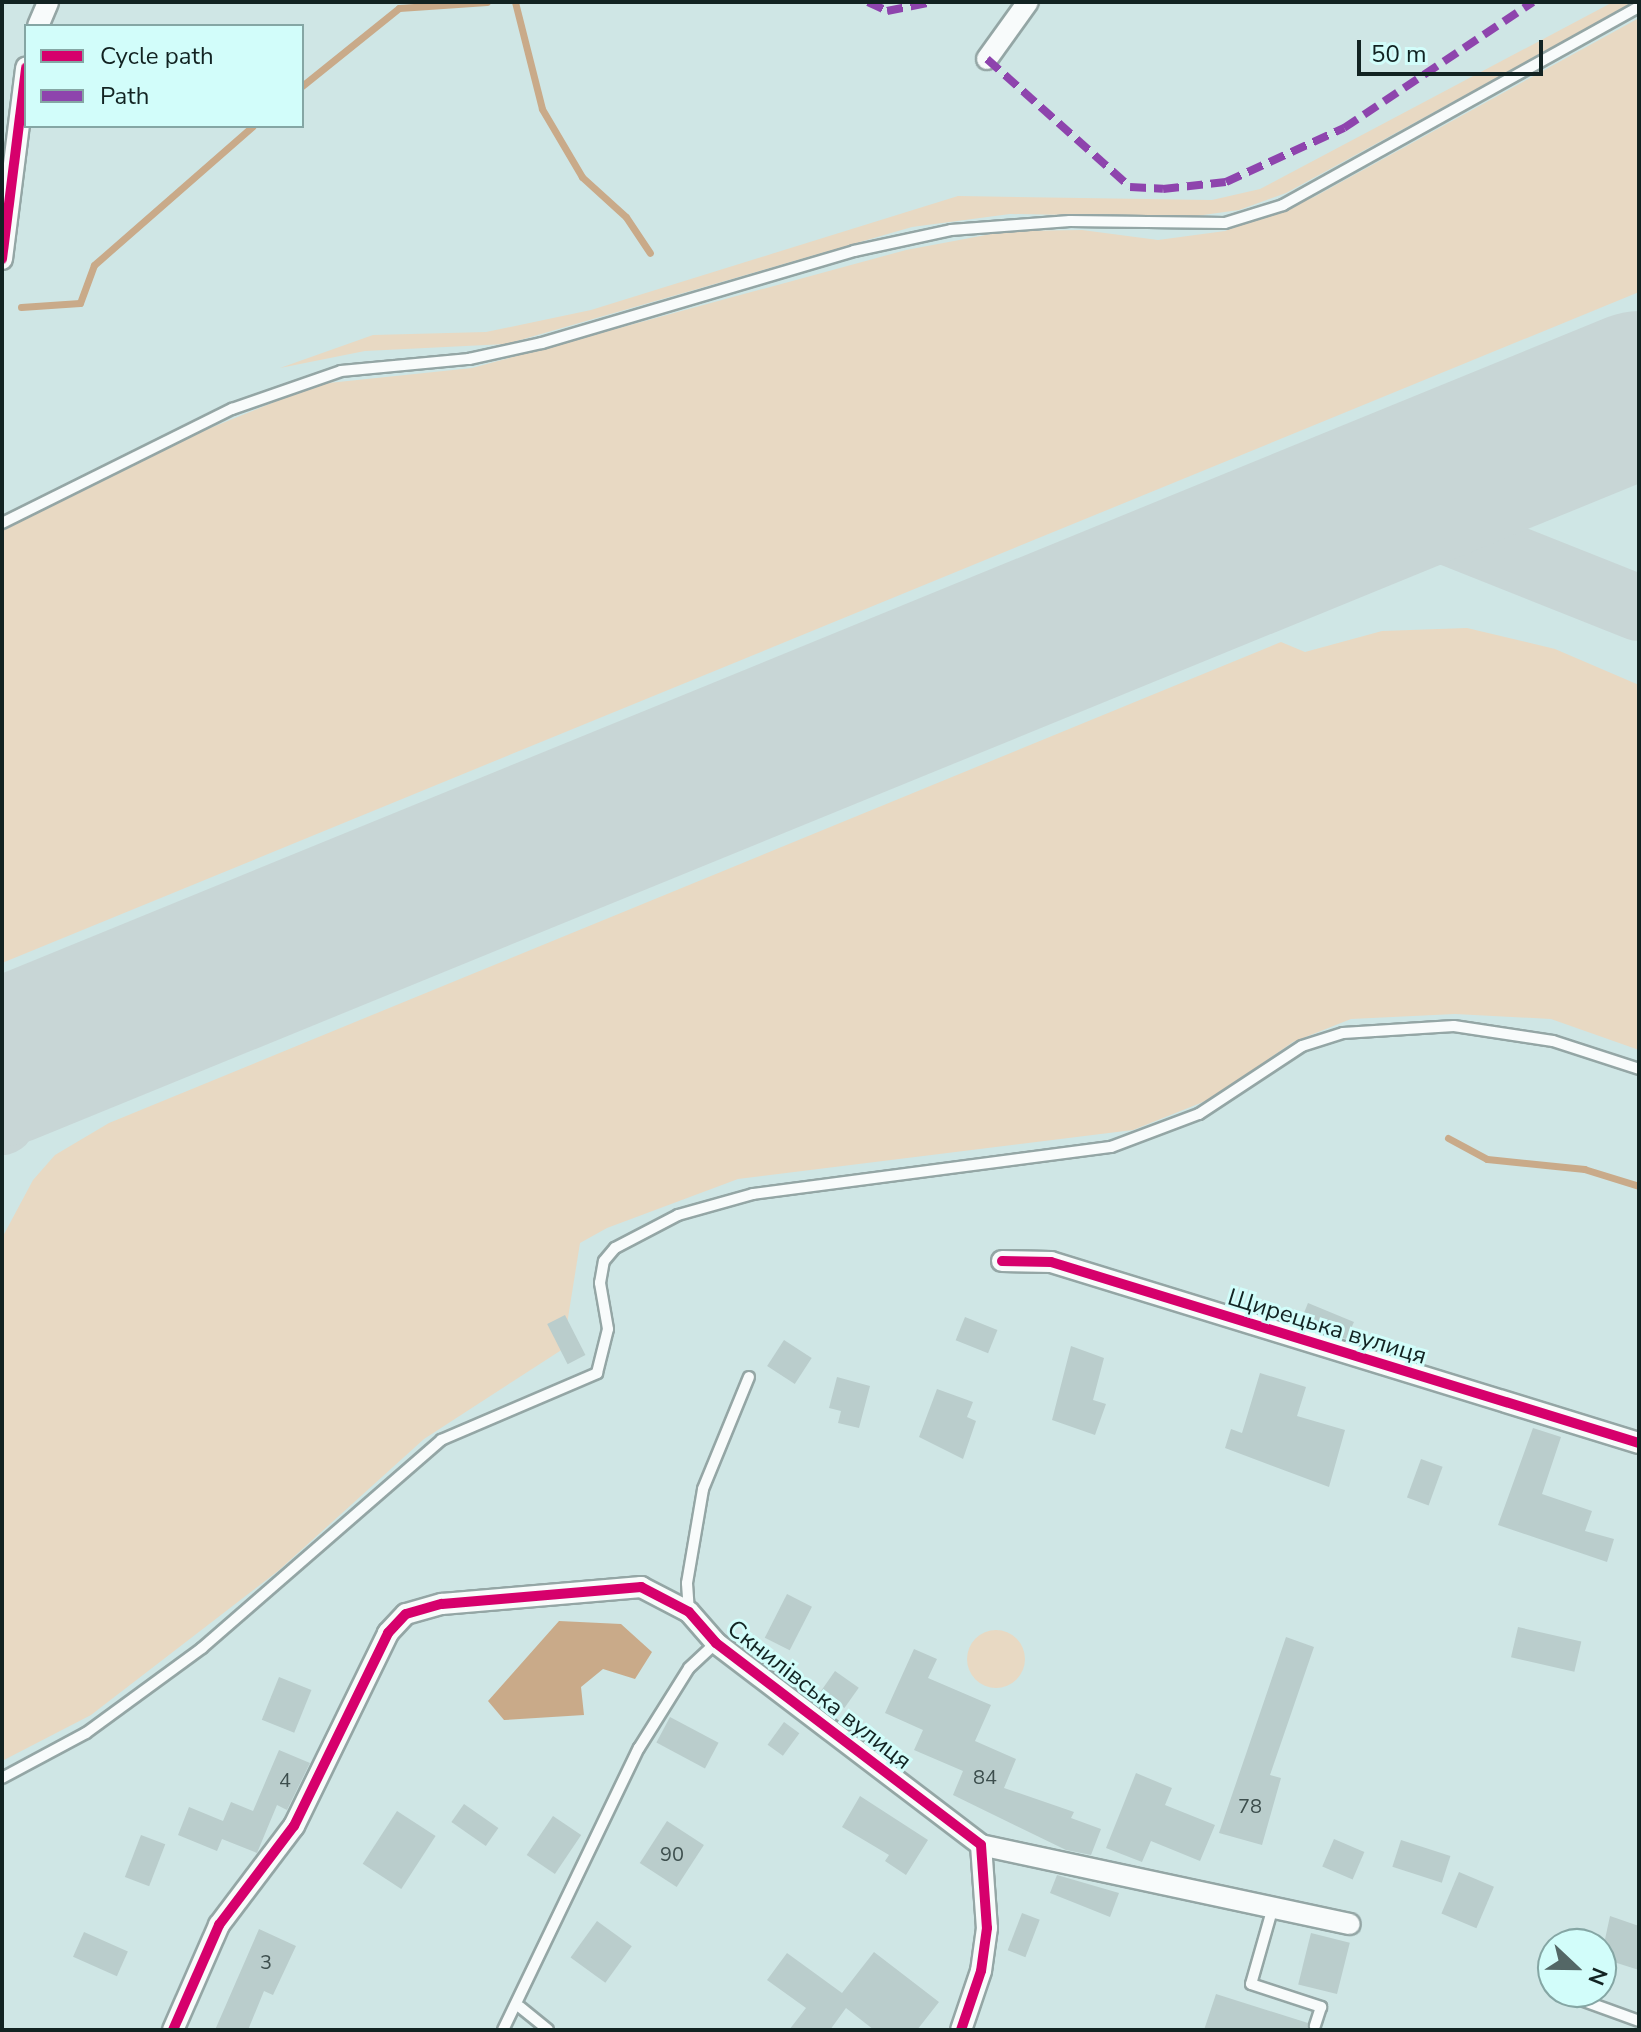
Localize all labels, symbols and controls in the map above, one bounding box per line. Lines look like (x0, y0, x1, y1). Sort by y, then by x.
legend (24, 24, 304, 128)
scale bar (1361, 24, 1547, 74)
text: 50 m (1371, 38, 1427, 70)
text: Cycle path (100, 40, 214, 72)
text: Path (100, 80, 149, 112)
street label: Щирецька вулиця (1224, 1283, 1430, 1371)
street label: Скнилівська вулиця (721, 1614, 917, 1776)
house number: 84 (973, 1765, 997, 1789)
house number: 4 (279, 1768, 291, 1792)
house number: 78 (1238, 1794, 1262, 1818)
house number: 90 (660, 1842, 684, 1866)
north arrow (1537, 1928, 1617, 2008)
house number: 3 (260, 1950, 272, 1974)
text: N (1580, 1963, 1614, 1989)

